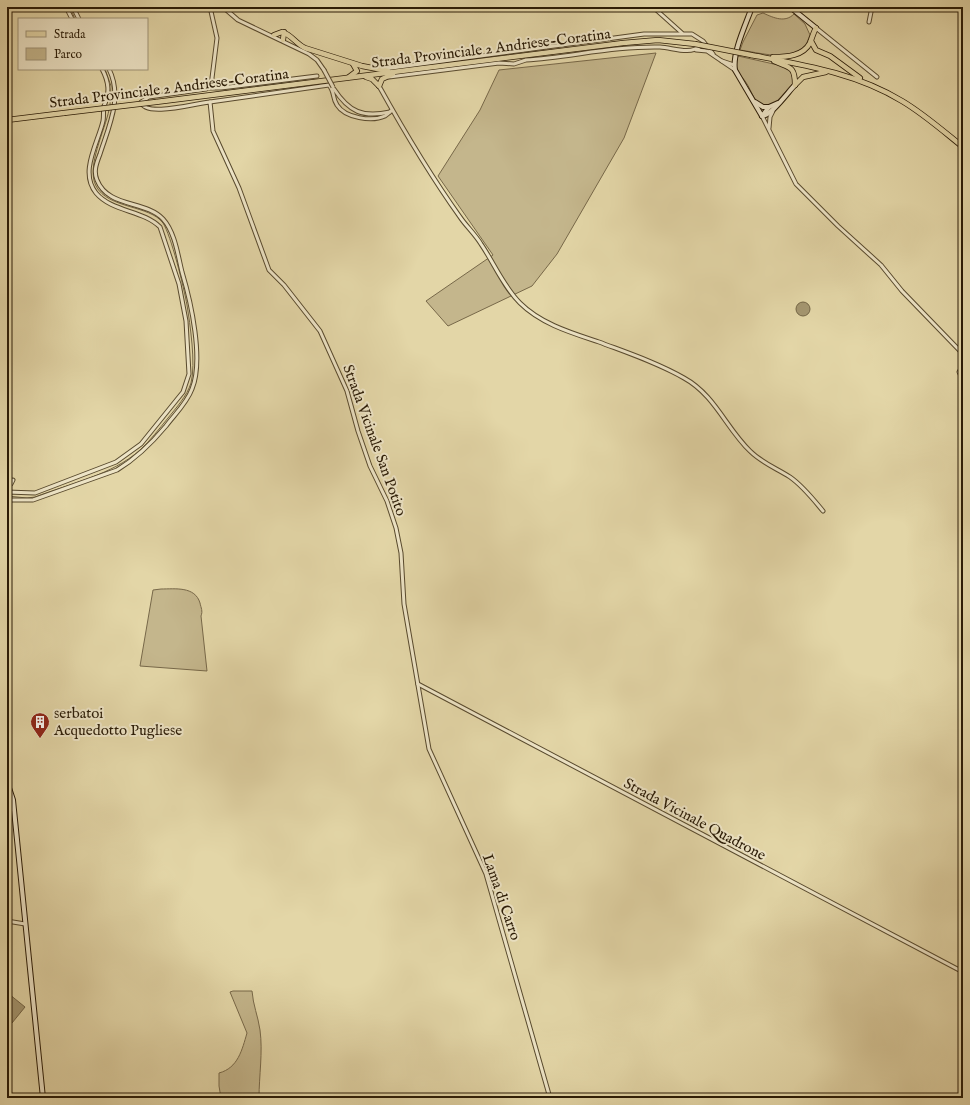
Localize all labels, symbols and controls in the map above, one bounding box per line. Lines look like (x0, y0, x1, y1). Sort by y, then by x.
legend (18, 18, 148, 70)
street label: Strada Provinciale 2 Andriese-Coratina (370, 24, 612, 73)
text: Strada (54, 27, 86, 42)
text: Parco (54, 47, 83, 62)
street label: Strada Provinciale 2 Andriese-Coratina (48, 64, 290, 113)
street label: Strada Vicinale San Potito (338, 362, 411, 518)
place label: serbatoi Acquedotto Pugliese (53, 704, 182, 740)
building icon: serbatoi Acquedotto Pugliese (29, 711, 51, 739)
street label: Strada Vicinale Quadrone (620, 774, 769, 865)
street label: Lama di Carro (478, 851, 525, 943)

